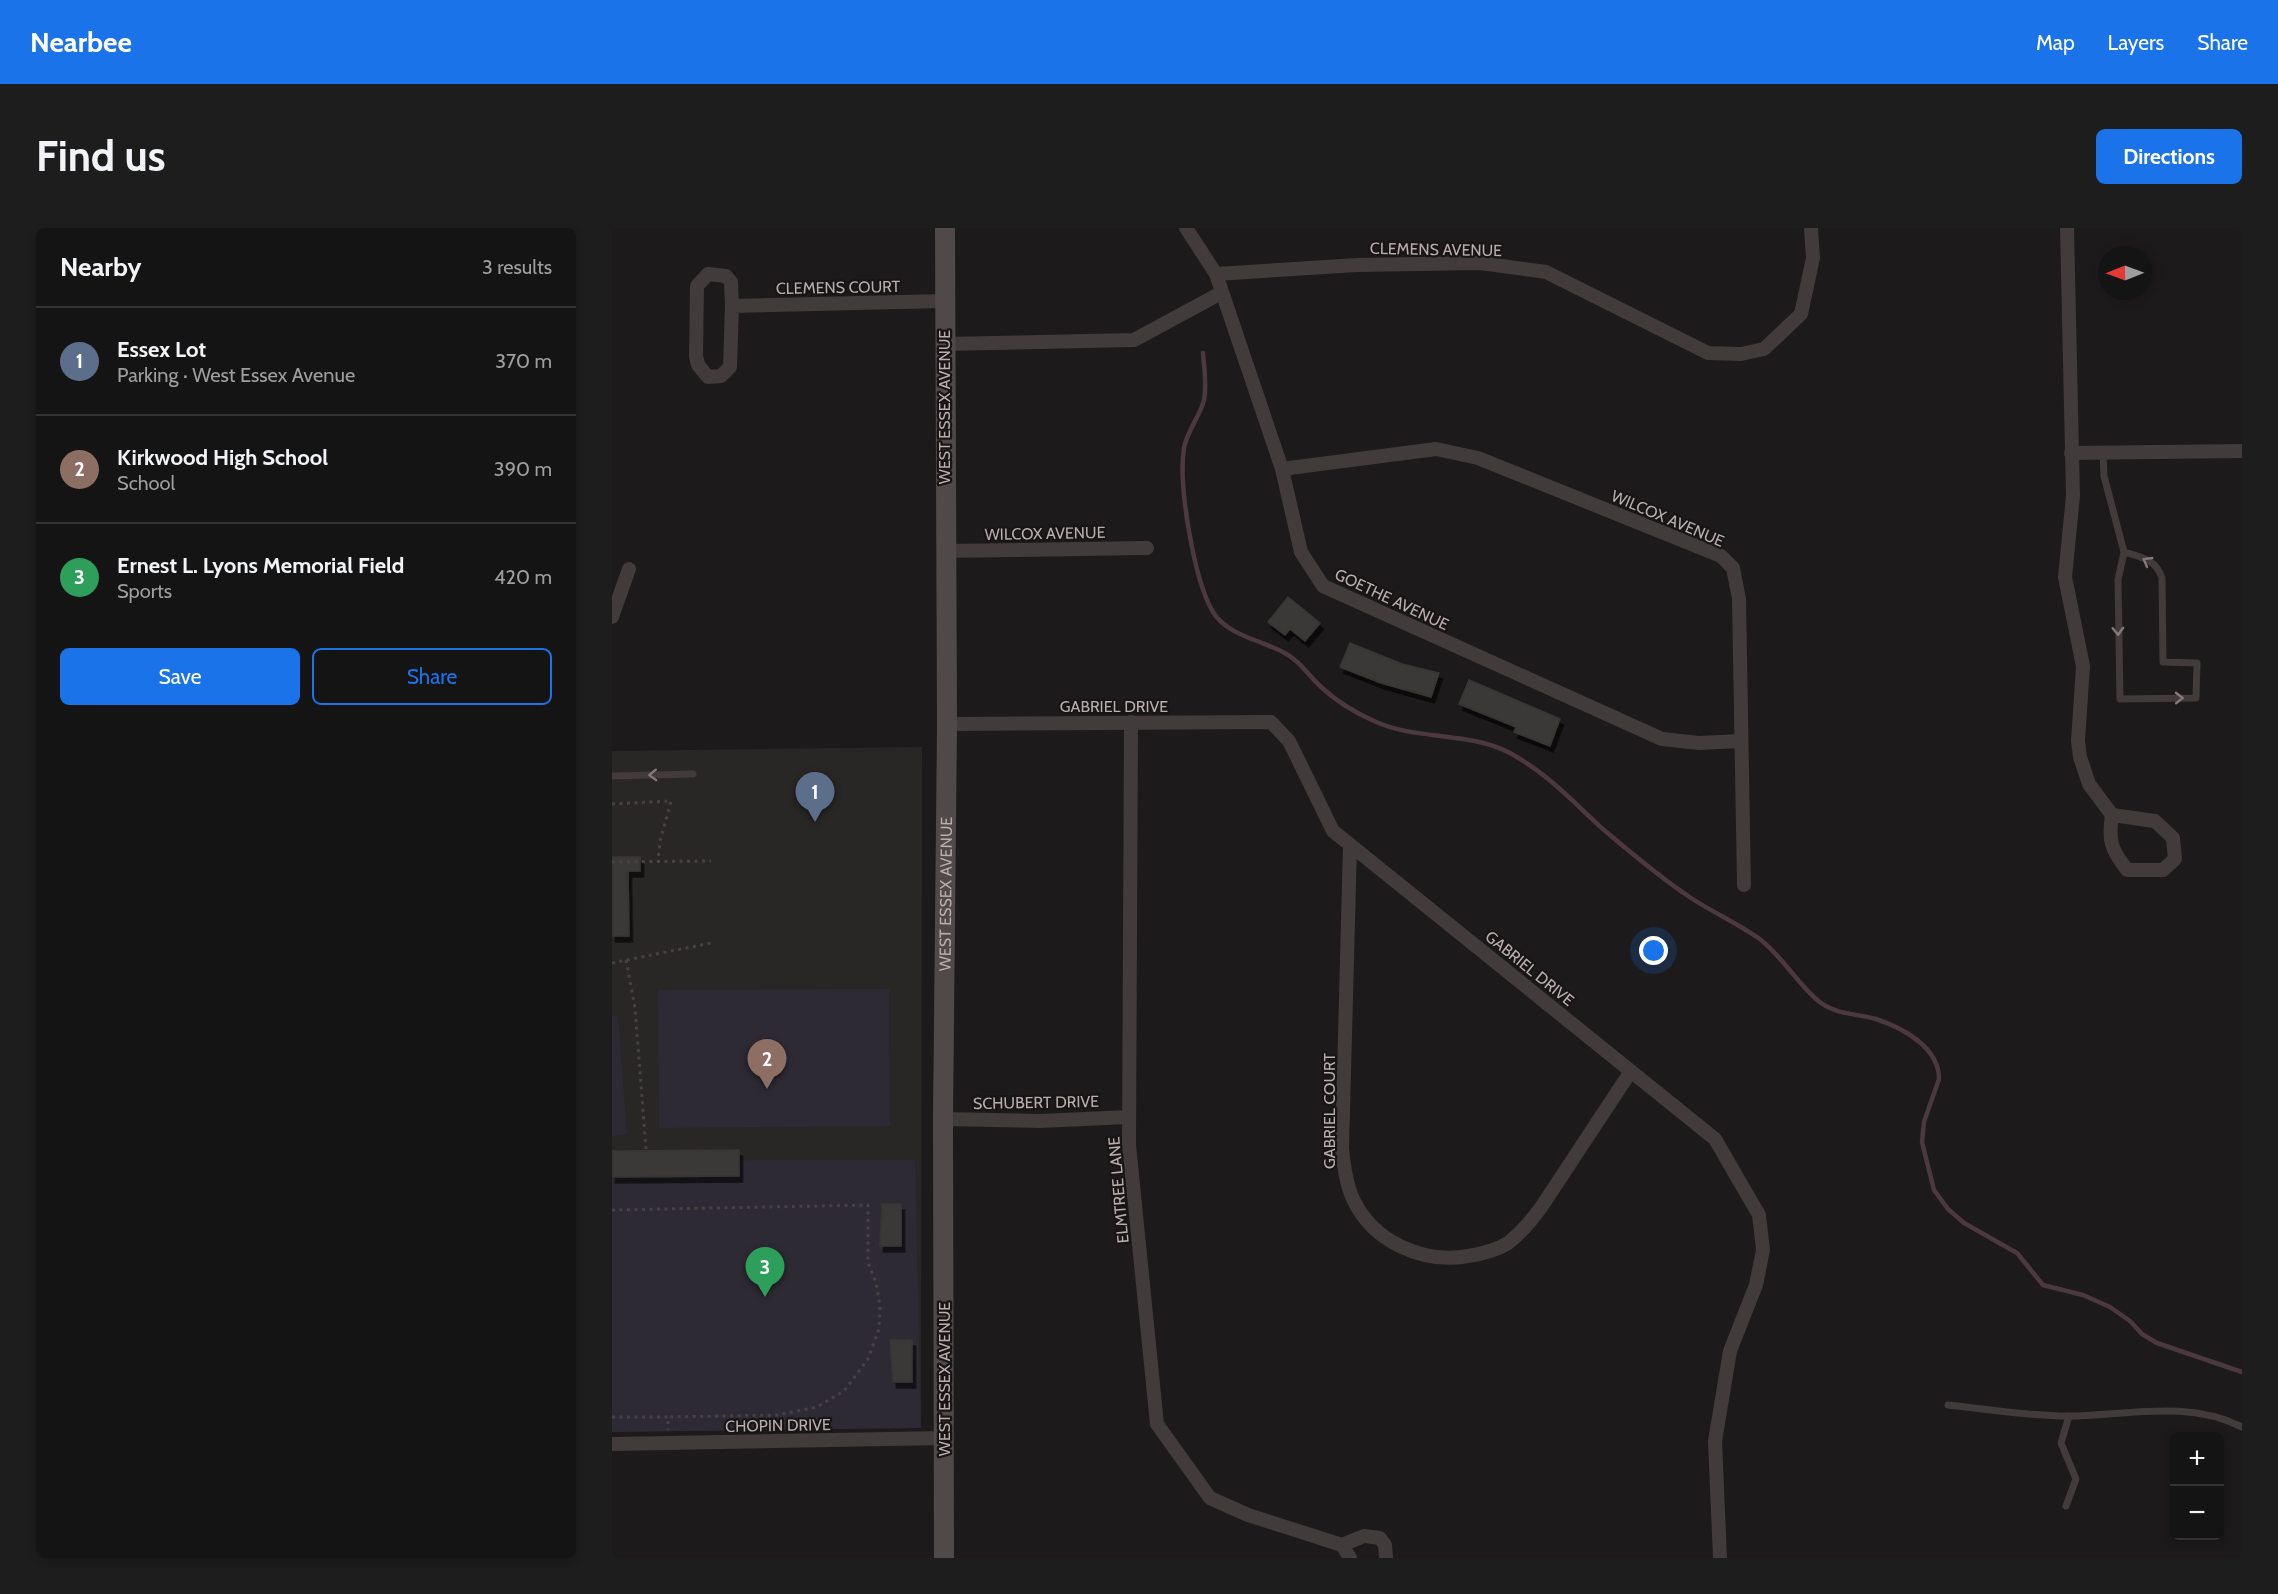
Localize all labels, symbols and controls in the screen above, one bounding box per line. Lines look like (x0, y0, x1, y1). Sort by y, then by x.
text: Nearbee (30, 25, 132, 59)
text: Map (2036, 30, 2075, 55)
text: Layers (2108, 30, 2164, 55)
text: Share (2197, 30, 2248, 55)
button: Directions (2096, 129, 2242, 184)
text: Find us (36, 130, 165, 182)
street label: CLEMENS AVENUE (1370, 239, 1502, 260)
north arrow (2098, 246, 2152, 300)
text: Nearby (60, 251, 141, 283)
text: 3 results (482, 255, 552, 279)
street label: CLEMENS COURT (776, 277, 901, 298)
street label: WEST ESSEX AVENUE (935, 330, 954, 484)
text: Essex Lot (117, 336, 206, 363)
text: 1 (76, 349, 83, 373)
text: 370 m (495, 349, 552, 373)
text: Parking · West Essex Avenue (117, 363, 355, 387)
text: Kirkwood High School (117, 444, 328, 471)
text: 2 (74, 457, 85, 481)
text: 390 m (494, 457, 552, 481)
text: School (117, 471, 175, 495)
street label: WILCOX AVENUE (1608, 486, 1727, 551)
street label: WILCOX AVENUE (984, 523, 1106, 544)
text: Ernest L. Lyons Memorial Field (117, 552, 404, 579)
one-way arrow (2143, 557, 2153, 568)
text: 3 (74, 565, 85, 589)
text: 420 m (494, 565, 552, 589)
street label: GOETHE AVENUE (1332, 565, 1452, 634)
text: Sports (117, 579, 172, 603)
one-way arrow (2112, 626, 2125, 635)
button: Save (60, 648, 300, 705)
button: Share (312, 648, 552, 705)
one-way arrow (2174, 692, 2183, 705)
street label: GABRIEL DRIVE (1060, 697, 1168, 716)
one-way arrow (648, 769, 657, 781)
pin: 1 (796, 772, 834, 822)
street label: WEST ESSEX AVENUE (935, 817, 956, 971)
street label: GABRIEL DRIVE (1482, 927, 1578, 1010)
your location (1639, 936, 1668, 965)
pin: 2 (748, 1040, 786, 1089)
street label: GABRIEL COURT (1320, 1053, 1339, 1169)
street label: SCHUBERT DRIVE (973, 1092, 1099, 1113)
street label: ELMTREE LANE (1104, 1136, 1133, 1244)
pin: 3 (746, 1248, 784, 1297)
street label: WEST ESSEX AVENUE (935, 1302, 954, 1456)
street label: CHOPIN DRIVE (725, 1415, 831, 1436)
map controls (2170, 1432, 2224, 1540)
button: + (2170, 1432, 2224, 1486)
button: − (2170, 1486, 2224, 1540)

